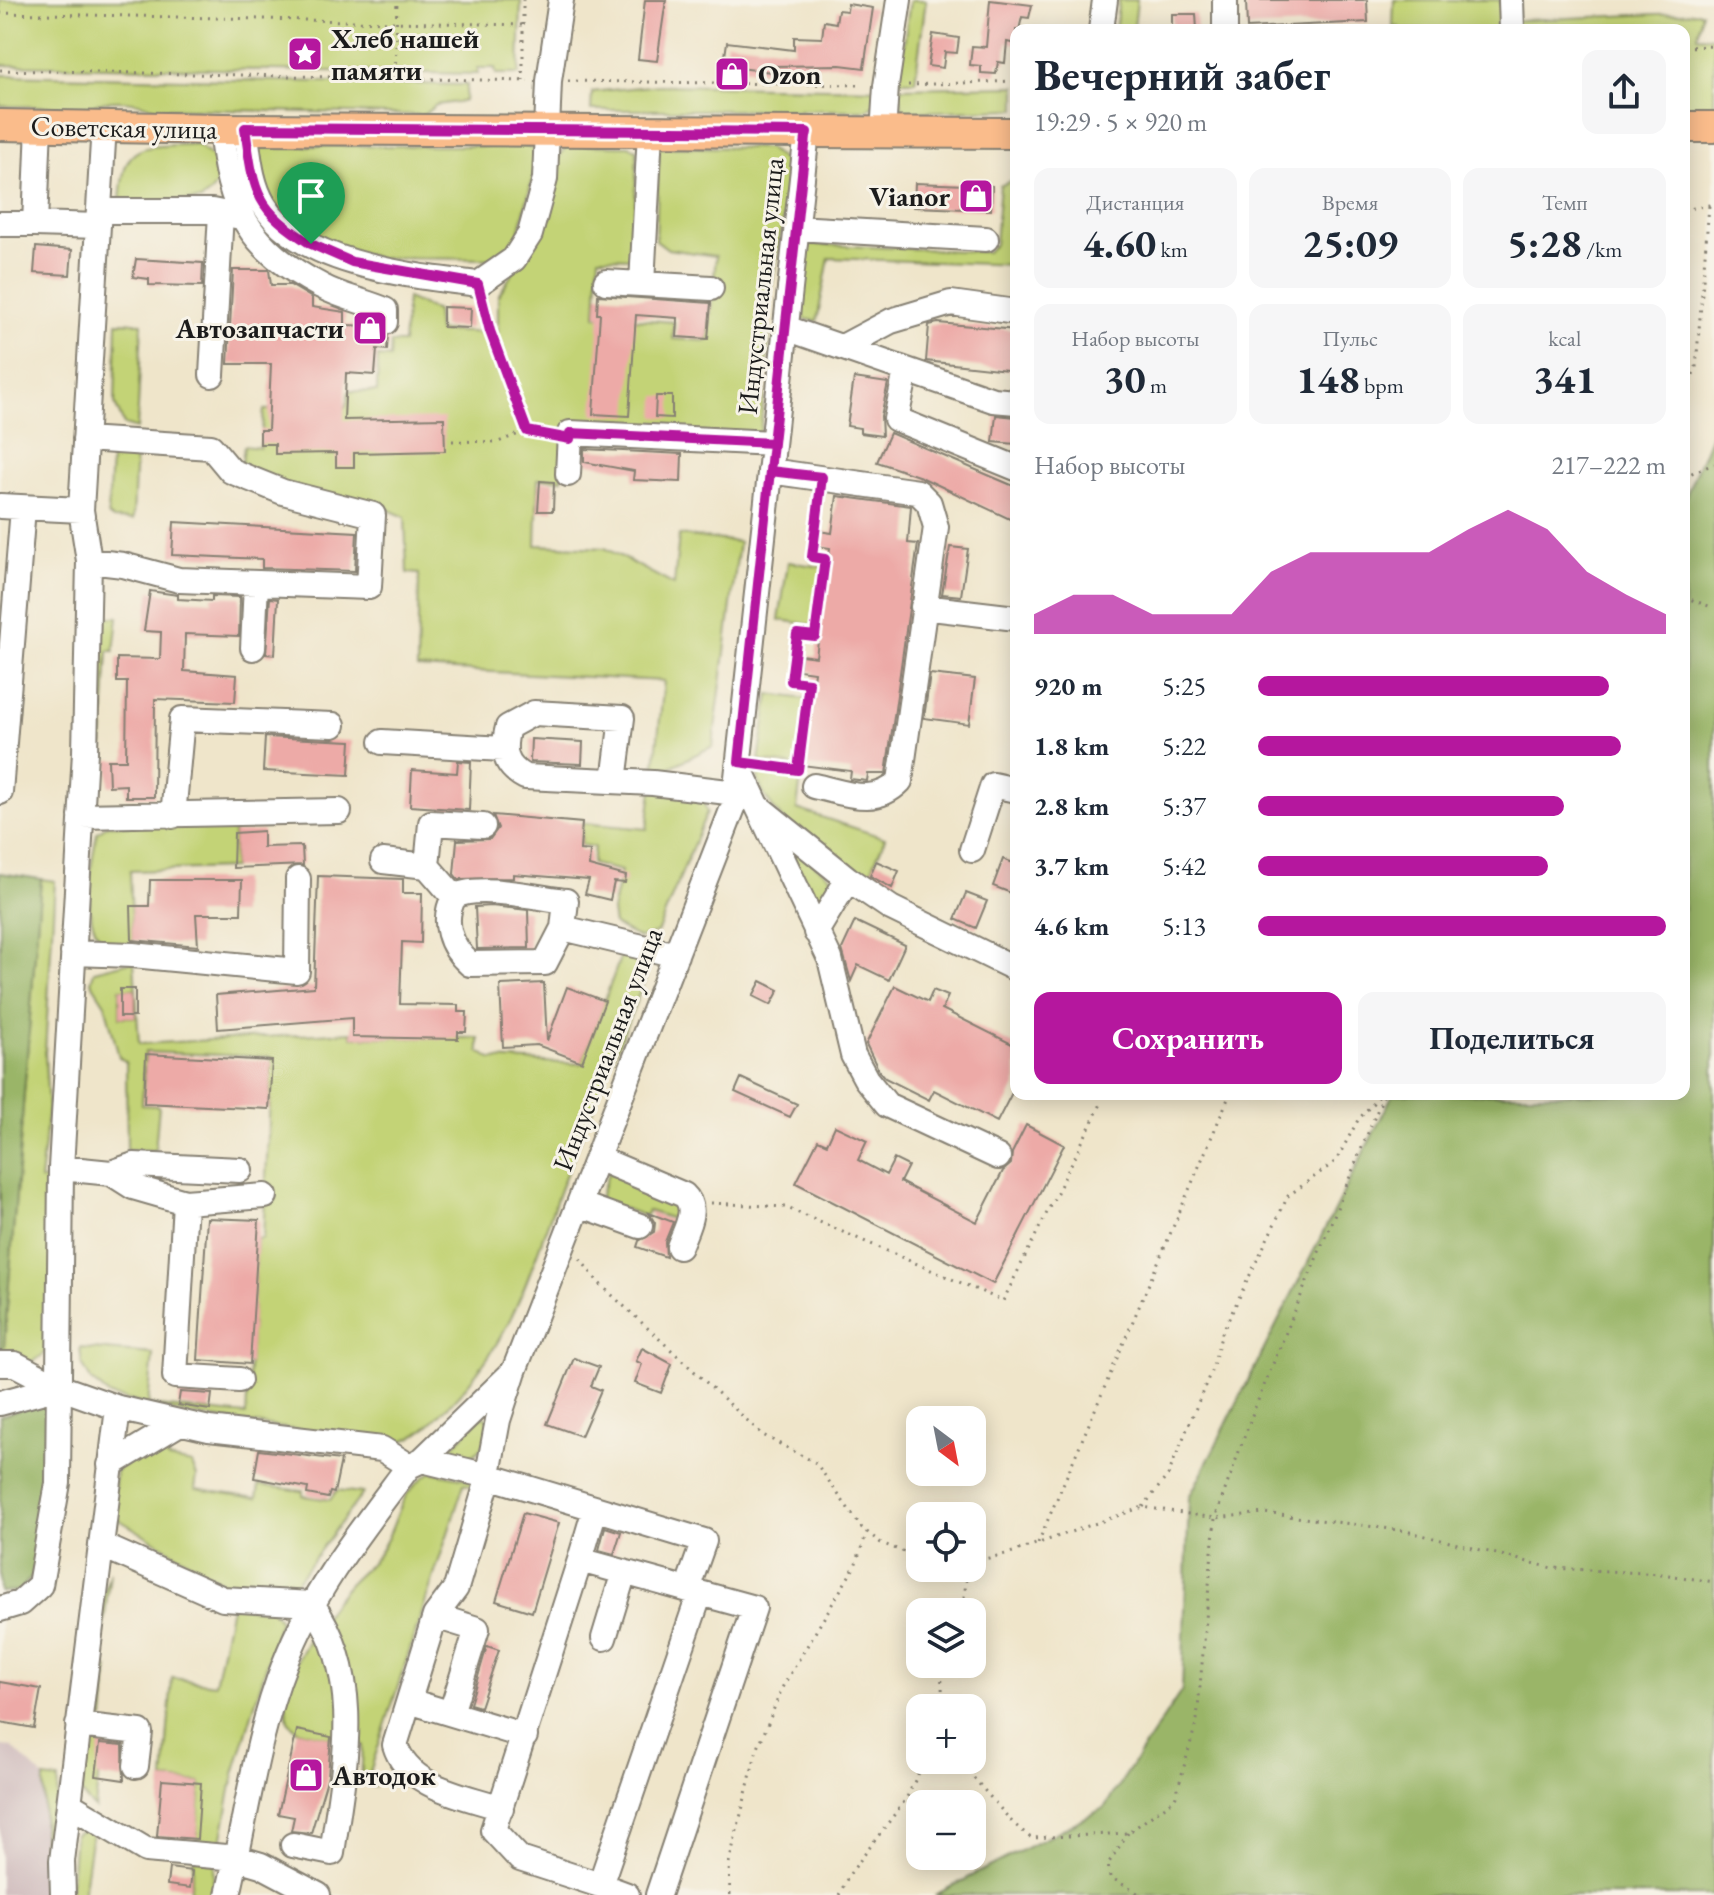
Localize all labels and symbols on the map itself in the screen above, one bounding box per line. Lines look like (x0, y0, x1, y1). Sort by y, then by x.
place label: Хлеб нашей памяти (330, 20, 479, 88)
place icon: Хлеб нашей памяти (286, 35, 324, 73)
shop icon: Ozon (713, 55, 751, 93)
place label: Ozon (758, 56, 822, 92)
street label: Советская улица (30, 107, 218, 147)
street label: Индустриальная улица (729, 155, 791, 416)
pin (277, 162, 345, 244)
shop icon: Vianor (957, 177, 995, 215)
place label: Vianor (869, 178, 950, 214)
shop icon: Автозапчасти (351, 309, 389, 347)
place label: Автозапчасти (175, 310, 344, 346)
street label: Индустриальная улица (544, 921, 670, 1176)
north arrow (906, 1406, 986, 1486)
shop icon: Автодок (287, 1756, 325, 1794)
place label: Автодок (331, 1757, 436, 1793)

